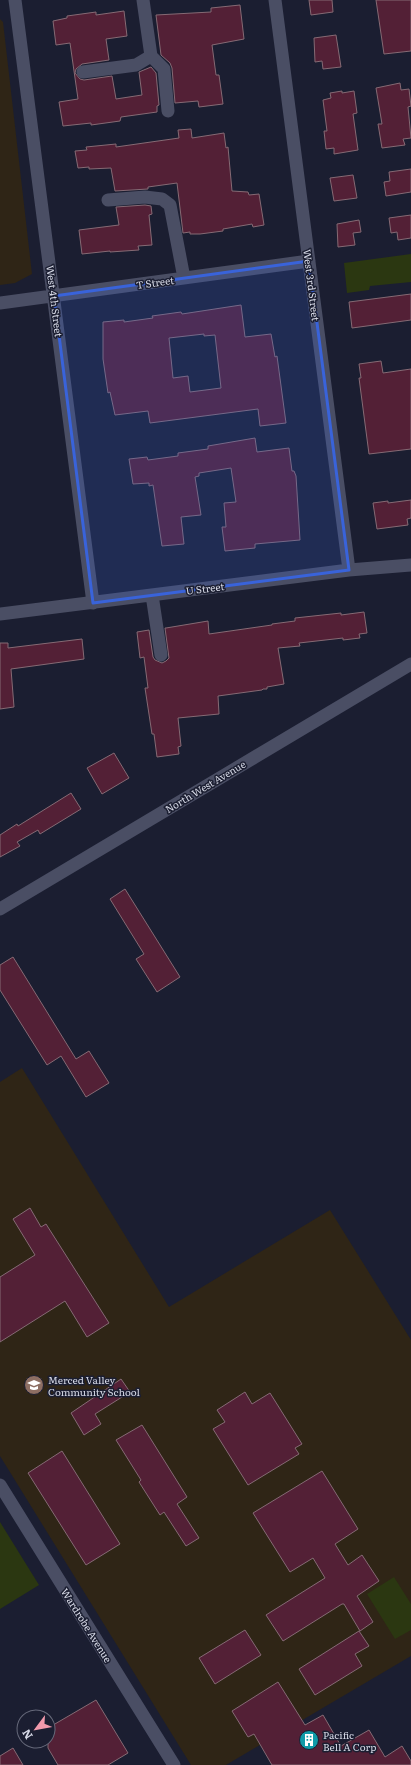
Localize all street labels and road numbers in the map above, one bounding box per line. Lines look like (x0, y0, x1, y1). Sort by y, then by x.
street label: West 3rd Street (300, 248, 324, 322)
street label: West 4th Street (43, 264, 67, 338)
street label: T Street (135, 272, 175, 292)
street label: U Street (185, 578, 225, 598)
street label: North West Avenue (162, 756, 248, 816)
street label: Wardrobe Avenue (58, 1585, 116, 1665)

